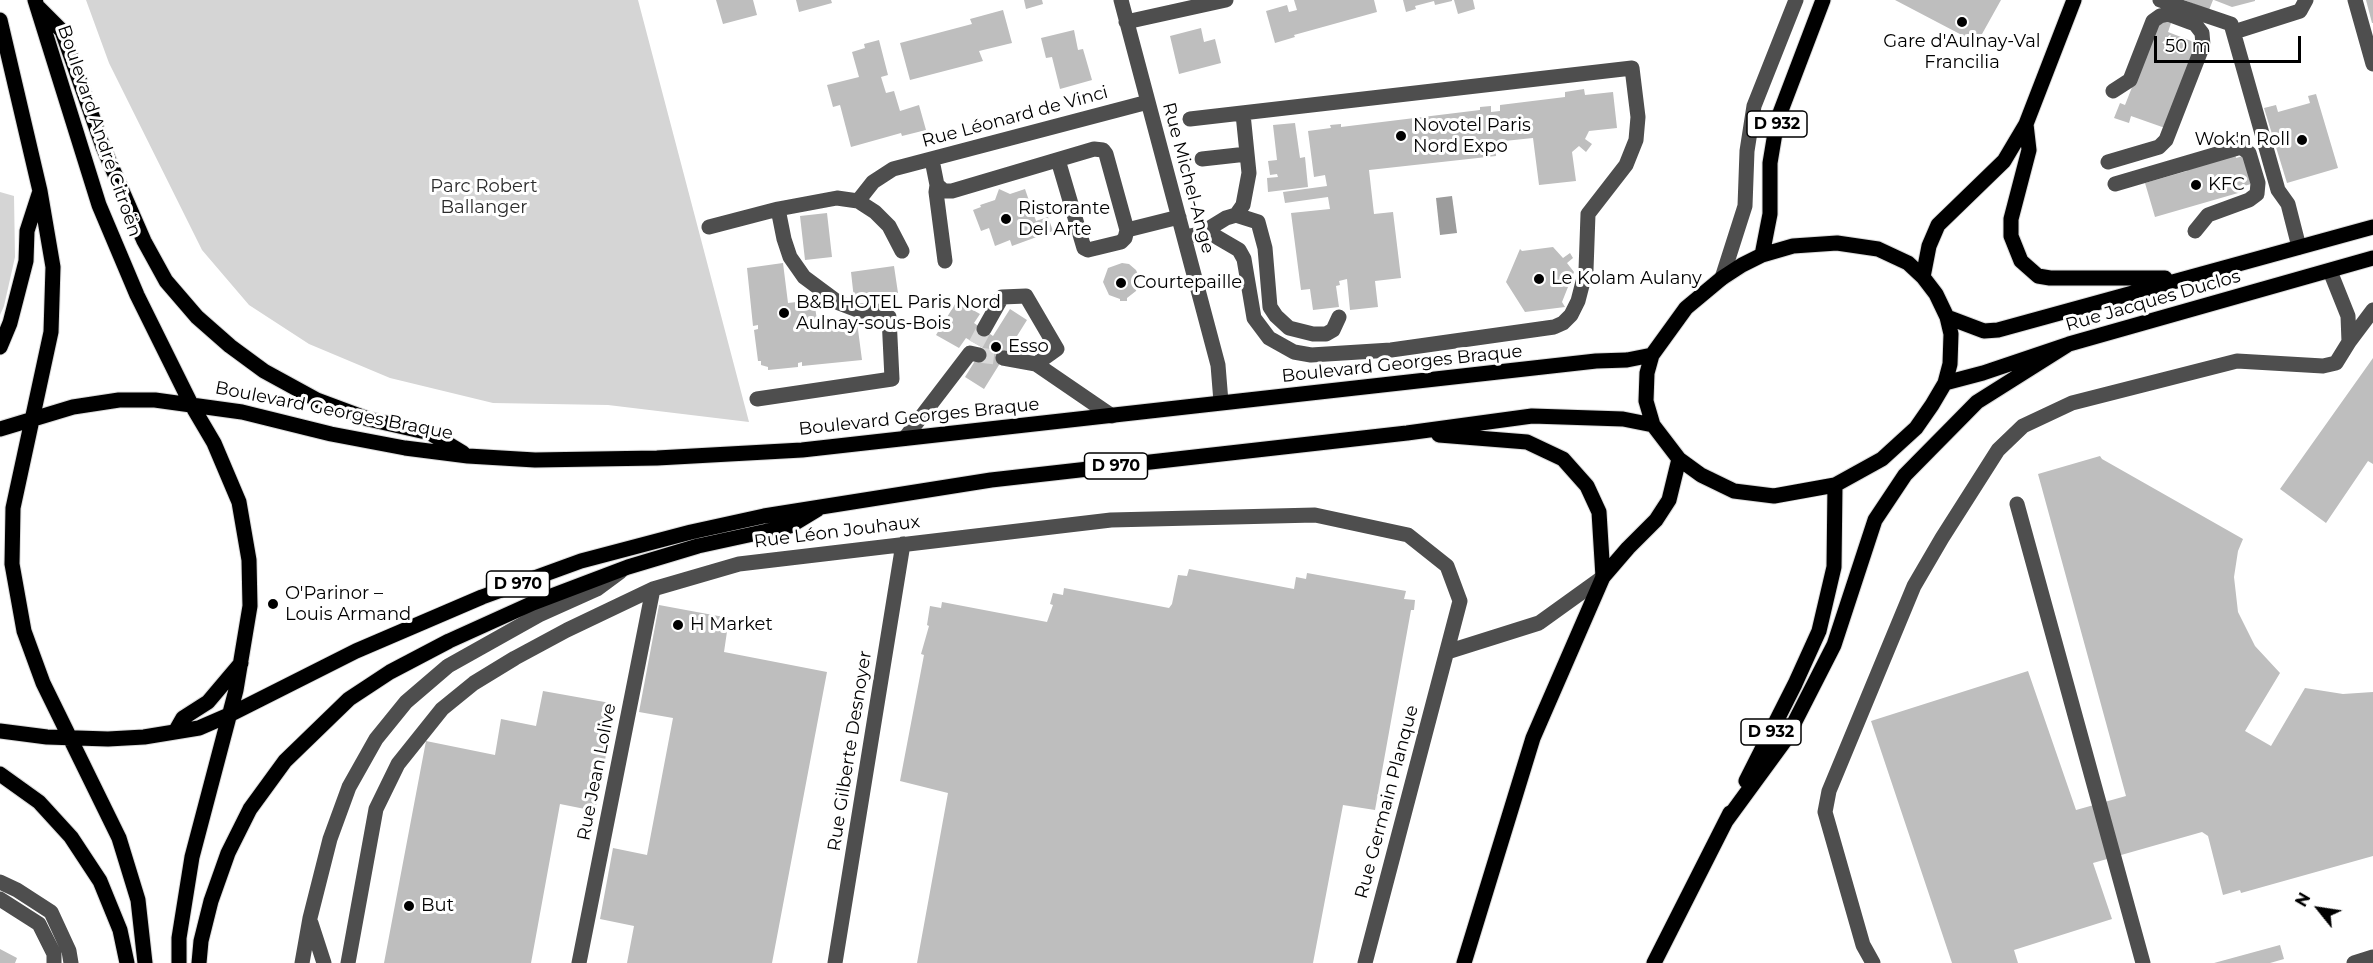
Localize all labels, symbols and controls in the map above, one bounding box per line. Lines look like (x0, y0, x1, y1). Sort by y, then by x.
marker: Gare d'Aulnay-Val Francilia (1955, 15, 1969, 29)
street label: Boulevard André Citroën (53, 22, 145, 240)
scale bar (2157, 24, 2304, 62)
place label: Gare d'Aulnay-Val Francilia (1883, 31, 2041, 74)
text: 50 m (2165, 35, 2211, 57)
street label: Rue Léonard de Vinci (920, 82, 1110, 152)
street label: Rue Michel-Ange (1157, 100, 1219, 256)
road number: D 932 (1747, 111, 1807, 137)
place label: Novotel Paris Nord Expo (1413, 115, 1531, 158)
marker: Novotel Paris Nord Expo (1394, 129, 1408, 143)
place label: Wok'n Roll (2194, 129, 2290, 151)
marker: Wok'n Roll (2295, 133, 2309, 147)
place label: KFC (2208, 174, 2245, 196)
park label: Parc Robert Ballanger (430, 176, 538, 219)
marker: KFC (2189, 178, 2203, 192)
place label: Ristorante Del Arte (1018, 198, 1110, 240)
marker: Ristorante Del Arte (999, 212, 1013, 226)
street label: Rue Jacques Duclos (2063, 266, 2243, 336)
place label: Le Kolam Aulany (1551, 268, 1702, 290)
place label: Courtepaille (1133, 272, 1242, 294)
marker: Le Kolam Aulany (1532, 272, 1546, 286)
marker: Courtepaille (1114, 276, 1128, 290)
place label: B&B HOTEL Paris Nord Aulnay-sous-Bois (796, 292, 1001, 334)
marker: B&B HOTEL Paris Nord Aulnay-sous-Bois (777, 306, 791, 320)
place label: Esso (1008, 336, 1049, 358)
marker: Esso (989, 340, 1003, 354)
street label: Boulevard Georges Braque (1281, 341, 1523, 387)
street label: Boulevard Georges Braque (213, 377, 455, 445)
street label: Boulevard Georges Braque (798, 394, 1040, 440)
road number: D 970 (1084, 453, 1148, 479)
street label: Rue Léon Jouhaux (753, 511, 921, 553)
road number: D 970 (486, 571, 550, 597)
place label: O'Parinor – Louis Armand (285, 583, 411, 626)
marker: O'Parinor – Louis Armand (266, 597, 280, 611)
place label: H Market (690, 614, 773, 636)
marker: H Market (671, 618, 685, 632)
street label: Rue Gilberte Desnoyer (823, 649, 877, 853)
street label: Rue Jean Lolive (573, 701, 621, 843)
street label: Rue Germain Planque (1351, 703, 1423, 901)
road number: D 932 (1741, 719, 1801, 745)
north arrow (2289, 879, 2349, 939)
text: N (2292, 889, 2314, 910)
place label: But (421, 895, 454, 917)
marker: But (402, 899, 416, 913)

